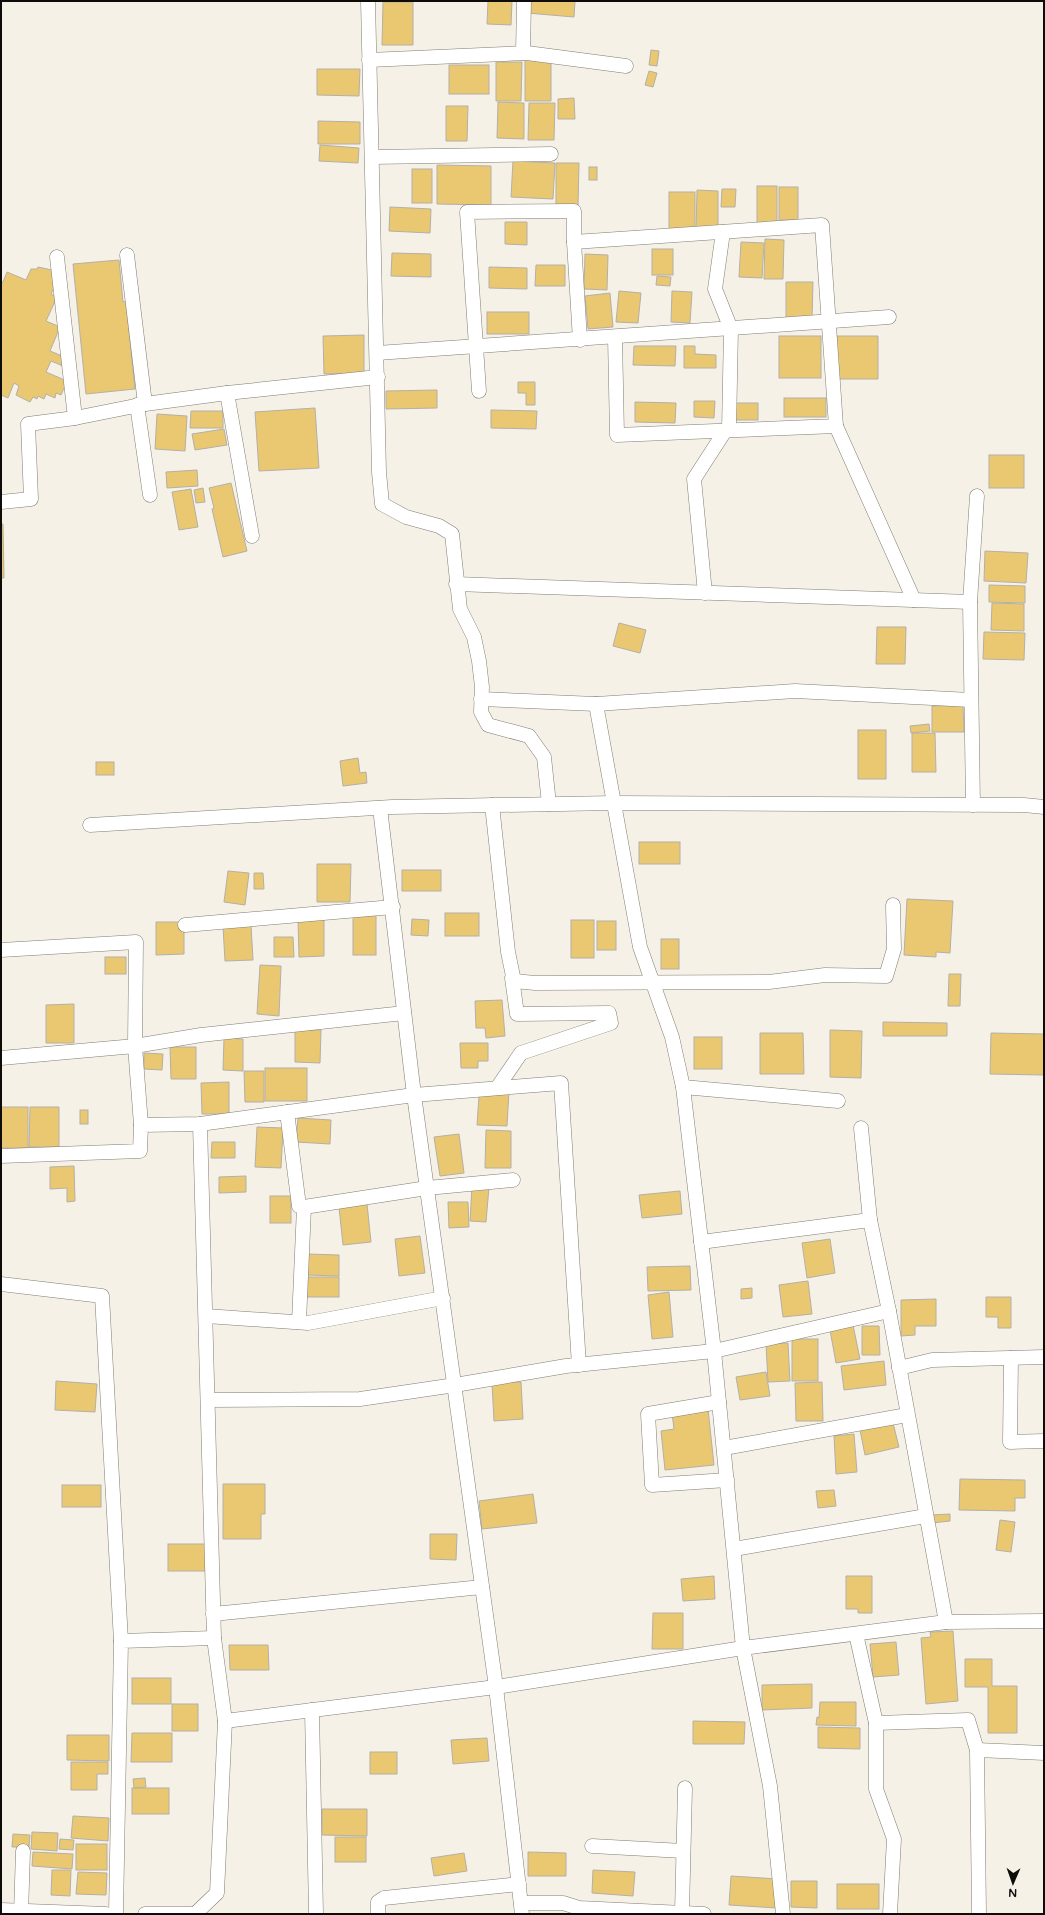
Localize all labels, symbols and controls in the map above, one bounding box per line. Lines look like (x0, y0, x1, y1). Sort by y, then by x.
north arrow (993, 1863, 1033, 1903)
text: N (1008, 1886, 1017, 1899)

